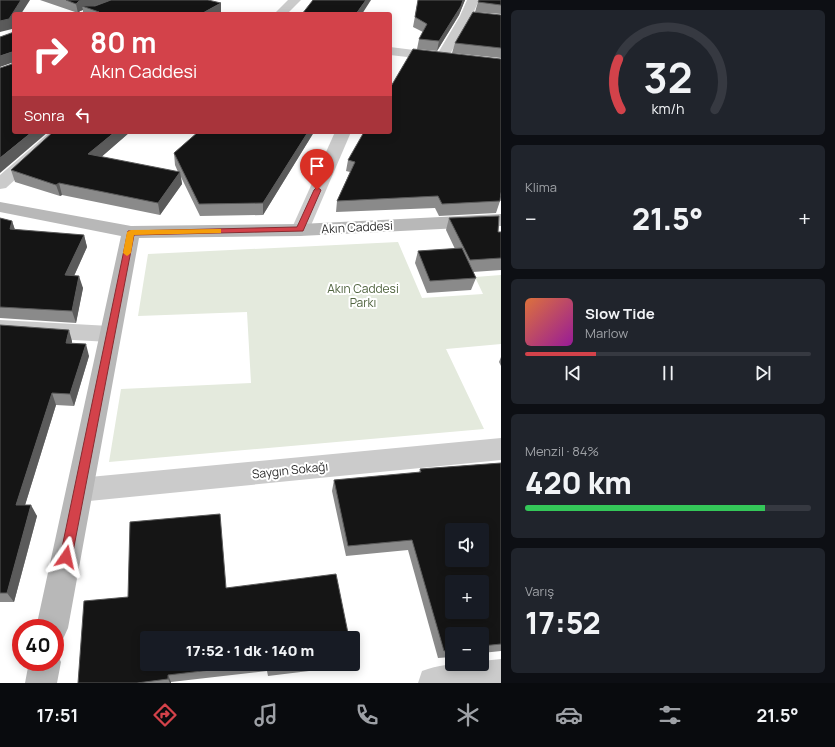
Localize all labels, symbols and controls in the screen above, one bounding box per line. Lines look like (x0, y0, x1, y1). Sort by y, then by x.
text: 80 m (90, 23, 156, 61)
icon: right (24, 28, 76, 80)
text: 32 (644, 49, 692, 105)
text: Akın Caddesi (90, 59, 197, 83)
text: km/h (651, 99, 685, 118)
icon: left (72, 104, 94, 126)
text: Sonra (24, 105, 64, 126)
pin (300, 149, 334, 190)
icon: arrive (306, 155, 328, 177)
text: Klima (525, 178, 557, 196)
text: 21.5° (632, 198, 703, 239)
text: − (525, 204, 537, 234)
text: + (798, 204, 811, 234)
street label: Akın Caddesi (321, 217, 393, 237)
park label: Akın Caddesi Parkı (327, 280, 399, 311)
text: Slow Tide (585, 303, 655, 324)
text: Marlow (585, 324, 628, 342)
icon: previous (562, 362, 584, 384)
icon: pause (657, 362, 679, 384)
icon: next (752, 362, 774, 384)
text: Menzil · 84% (525, 442, 599, 460)
street label: Saygın Sokağı (251, 458, 329, 482)
text: 420 km (525, 462, 632, 503)
map controls (445, 523, 489, 671)
button: sound (445, 523, 489, 567)
position arrow (45, 536, 87, 578)
button: + (445, 575, 489, 619)
text: Varış (525, 582, 554, 600)
text: 17:52 (525, 602, 601, 643)
speed limit sign: 40 (12, 619, 64, 671)
button: − (445, 627, 489, 671)
text: 17:52 · 1 dk · 140 m (186, 640, 314, 661)
icon: directions (151, 701, 179, 729)
icon: music (252, 701, 280, 729)
icon: phone (353, 701, 381, 729)
icon: climate (454, 701, 482, 729)
icon: car (555, 701, 583, 729)
icon: filters (656, 701, 684, 729)
text: 17:51 (36, 703, 79, 727)
text: 21.5° (757, 703, 799, 727)

